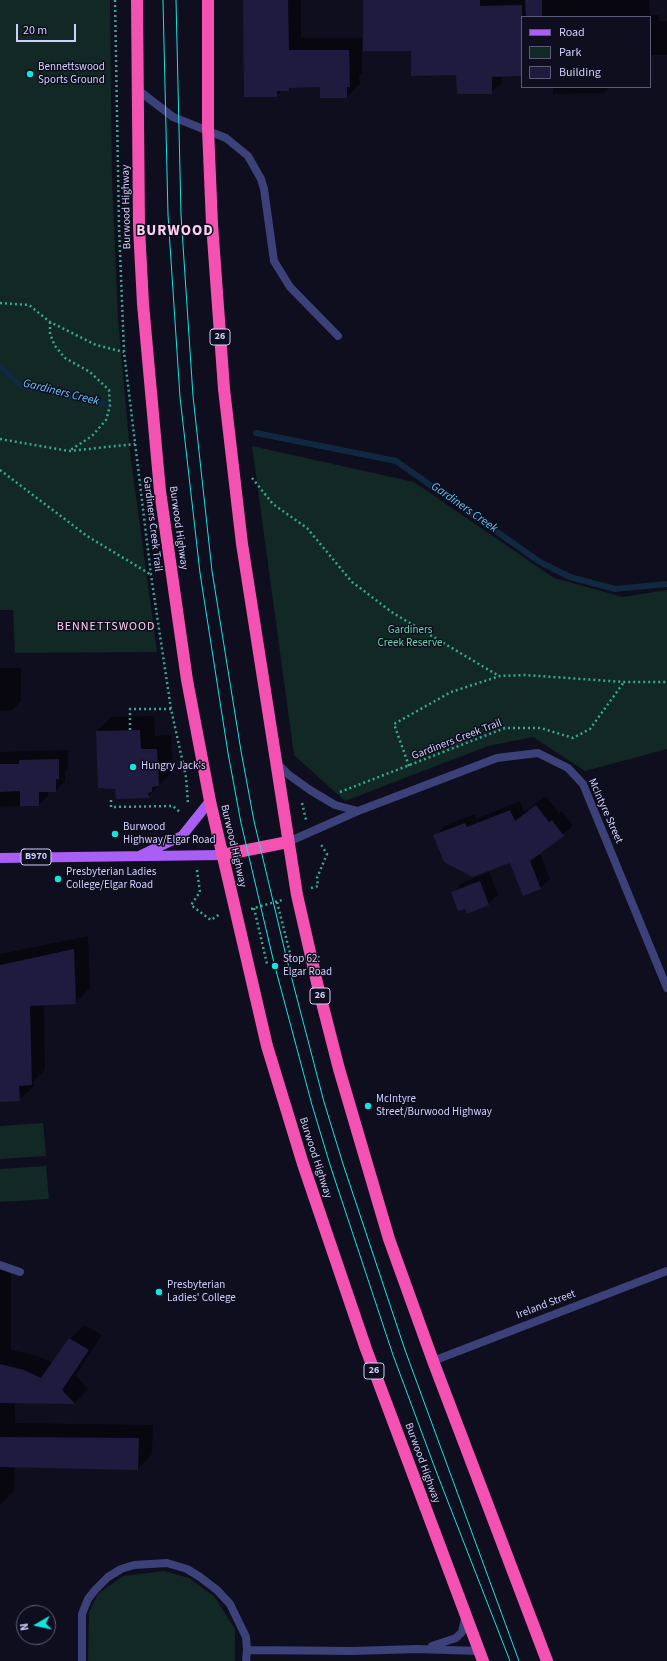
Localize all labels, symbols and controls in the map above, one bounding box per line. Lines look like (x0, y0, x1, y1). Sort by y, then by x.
scale bar (18, 16, 78, 42)
legend (521, 16, 651, 88)
text: 20 m (23, 22, 47, 39)
text: Road (559, 24, 585, 41)
text: Park (559, 44, 581, 61)
place label: Bennettswood Sports Ground (38, 61, 105, 87)
text: Building (559, 64, 601, 81)
marker: Bennettswood Sports Ground (25, 69, 35, 79)
street label: Burwood Highway (120, 165, 134, 249)
district label: BURWOOD (136, 223, 214, 241)
road number: 26 (210, 329, 230, 345)
water label: Gardiners Creek (21, 377, 101, 409)
street label: Gardiners Creek Trail (140, 476, 164, 572)
water label: Gardiners Creek (428, 480, 500, 536)
street label: Burwood Highway (166, 485, 190, 571)
district label: BENNETTSWOOD (57, 620, 155, 634)
park label: Gardiners Creek Reserve (378, 624, 442, 650)
street label: Gardiners Creek Trail (410, 717, 504, 763)
place label: Hungry Jack's (141, 760, 206, 774)
marker: Hungry Jack's (128, 762, 138, 772)
street label: McIntyre Street (585, 776, 625, 846)
street label: Burwood Highway (217, 803, 249, 889)
place label: Burwood Highway/Elgar Road (123, 821, 216, 847)
marker: Burwood Highway/Elgar Road (110, 829, 120, 839)
road number: B970 (21, 849, 51, 865)
place label: Presbyterian Ladies College/Elgar Road (66, 866, 156, 892)
marker: Presbyterian Ladies College/Elgar Road (53, 874, 63, 884)
place label: Stop 62: Elgar Road (283, 953, 332, 979)
marker: Stop 62: Elgar Road (270, 961, 280, 971)
road number: 26 (310, 988, 330, 1004)
place label: McIntyre Street/Burwood Highway (376, 1093, 492, 1119)
marker: McIntyre Street/Burwood Highway (363, 1101, 373, 1111)
street label: Burwood Highway (296, 1116, 334, 1200)
place label: Presbyterian Ladies' College (167, 1279, 236, 1305)
marker: Presbyterian Ladies' College (154, 1287, 164, 1297)
street label: Ireland Street (515, 1288, 577, 1322)
road number: 26 (364, 1363, 384, 1379)
street label: Burwood Highway (401, 1421, 443, 1505)
north arrow (16, 1605, 56, 1645)
text: N (17, 1622, 33, 1632)

